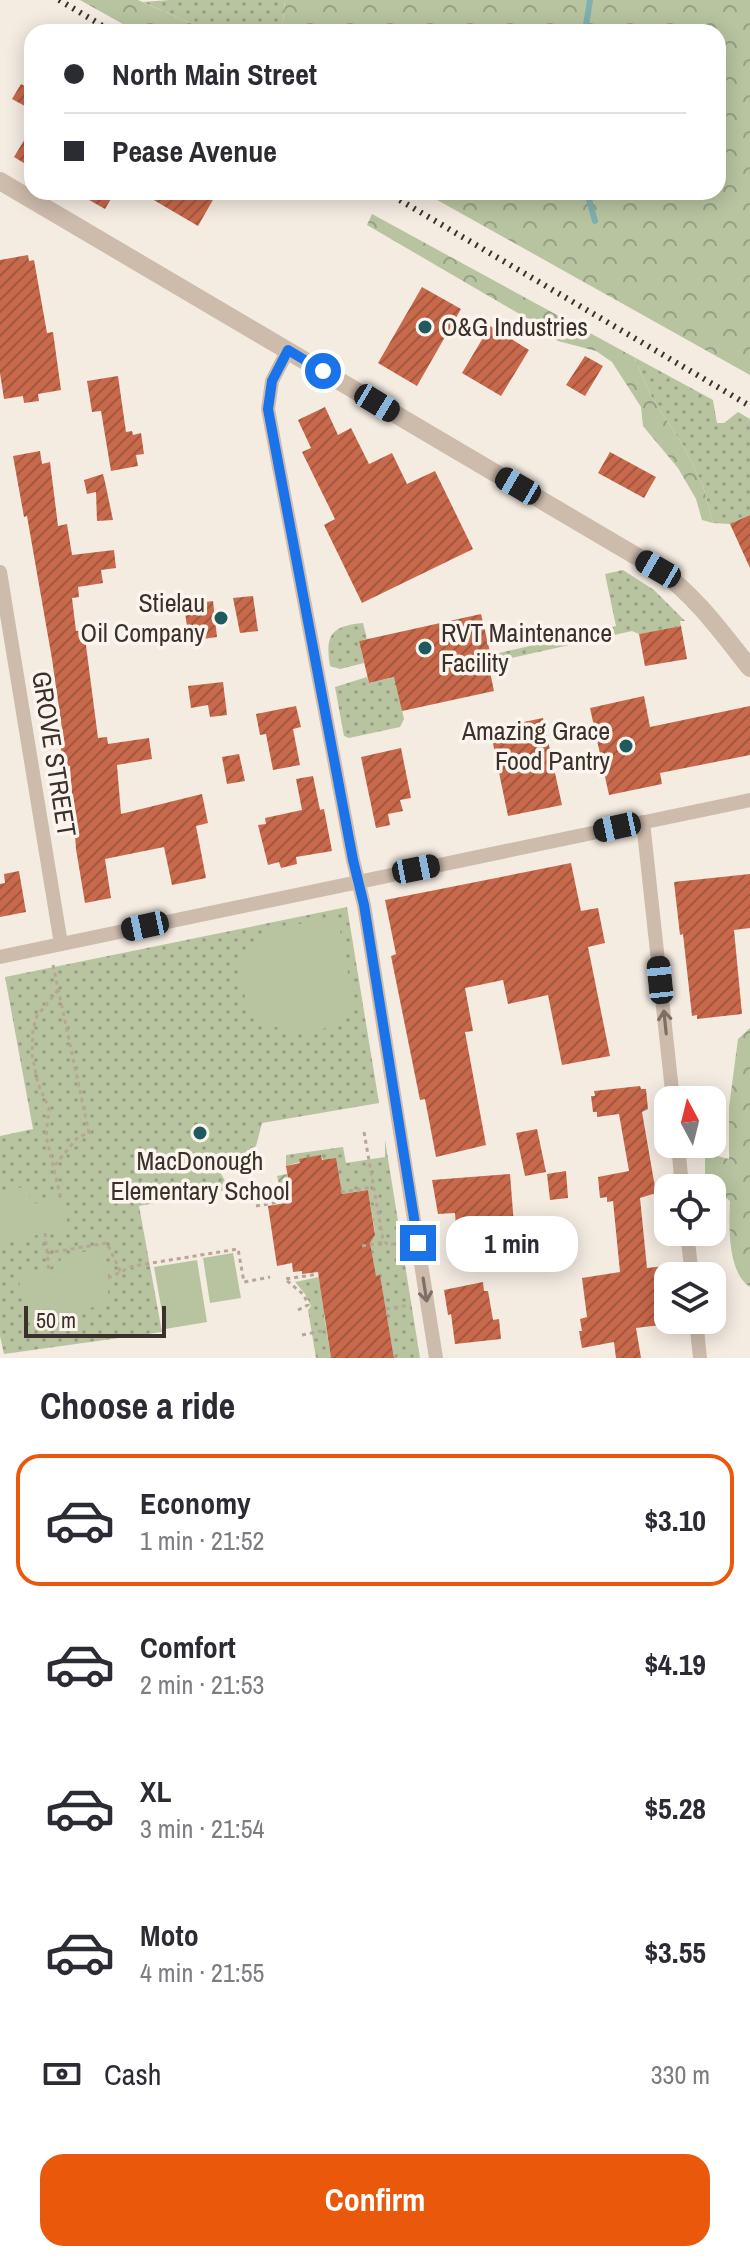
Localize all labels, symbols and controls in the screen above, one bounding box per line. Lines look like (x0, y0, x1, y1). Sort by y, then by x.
text: North Main Street (112, 54, 317, 94)
text: Pease Avenue (112, 131, 277, 171)
place label: O&G Industries (441, 309, 588, 344)
marker: O&G Industries (416, 318, 434, 336)
route start (305, 353, 341, 389)
car (350, 380, 404, 426)
car (491, 464, 545, 508)
car (631, 547, 685, 591)
place label: Stielau Oil Company (81, 585, 205, 650)
marker: Stielau Oil Company (212, 609, 230, 627)
place label: RVT Maintenance Facility (441, 615, 612, 680)
marker: RVT Maintenance Facility (416, 639, 434, 657)
street label: GROVE STREET (24, 669, 85, 839)
place label: Amazing Grace Food Pantry (461, 713, 610, 778)
marker: Amazing Grace Food Pantry (617, 737, 635, 755)
car (591, 810, 643, 844)
car (390, 853, 442, 885)
car (119, 909, 171, 943)
car (646, 955, 674, 1005)
one-way arrow (657, 1010, 672, 1036)
north arrow (654, 1086, 726, 1158)
map controls (654, 1086, 726, 1334)
marker: MacDonough Elementary School (191, 1124, 209, 1142)
place label: MacDonough Elementary School (111, 1143, 289, 1208)
button: locate (654, 1174, 726, 1246)
callout: 1 min (446, 1215, 578, 1271)
route end (400, 1225, 436, 1261)
text: 1 min (484, 1226, 540, 1261)
button: layers (654, 1262, 726, 1334)
one-way arrow (419, 1276, 434, 1302)
scale bar (24, 1302, 166, 1338)
text: 50 m (36, 1305, 76, 1335)
text: Choose a ride (40, 1382, 235, 1430)
text: Economy (140, 1483, 251, 1523)
icon: car (44, 1484, 116, 1556)
text: $3.10 (644, 1500, 706, 1540)
text: 1 min · 21:52 (140, 1523, 264, 1558)
text: Comfort (140, 1627, 236, 1667)
icon: car (44, 1628, 116, 1700)
text: $4.19 (644, 1644, 706, 1684)
text: 2 min · 21:53 (140, 1667, 264, 1702)
text: XL (140, 1771, 171, 1811)
icon: car (44, 1772, 116, 1844)
text: $5.28 (644, 1788, 706, 1828)
text: 3 min · 21:54 (140, 1811, 264, 1846)
text: Moto (140, 1915, 199, 1955)
icon: car (44, 1916, 116, 1988)
text: $3.55 (644, 1932, 706, 1972)
text: 4 min · 21:55 (140, 1955, 264, 1990)
icon: cash (40, 2052, 84, 2096)
text: Cash (104, 2054, 161, 2094)
text: 330 m (651, 2057, 710, 2092)
button: Confirm (40, 2154, 710, 2246)

